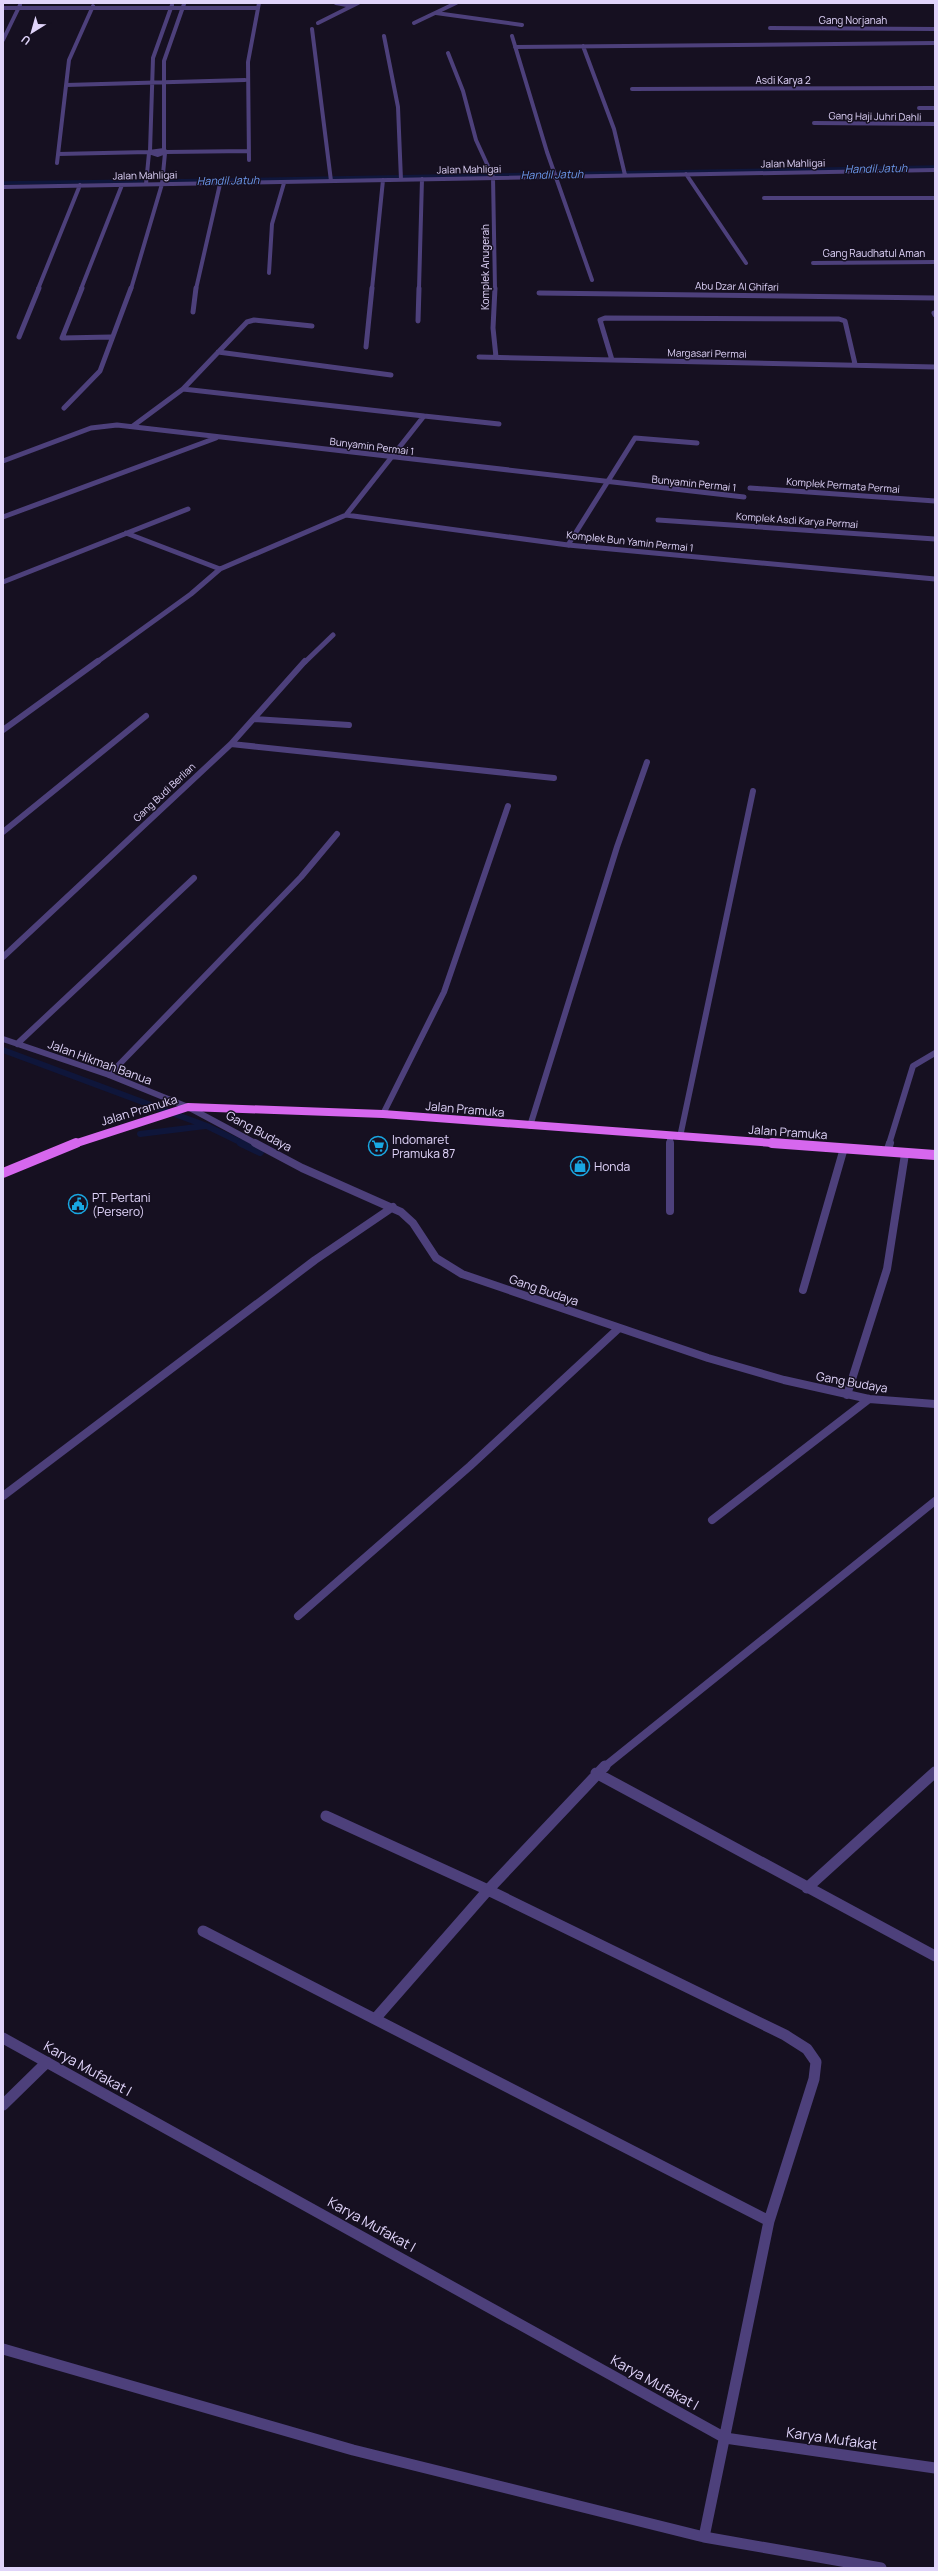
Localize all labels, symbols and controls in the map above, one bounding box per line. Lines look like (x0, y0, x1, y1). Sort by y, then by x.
north arrow (12, 12, 52, 52)
street label: Gang Norjanah (819, 13, 887, 27)
text: U (18, 32, 33, 49)
street label: Asdi Karya 2 (755, 73, 811, 87)
street label: Gang Haji Juhri Dahli (828, 108, 922, 124)
street label: Jalan Mahligai (761, 155, 825, 171)
water label: Handil Jatuh (845, 160, 908, 176)
street label: Jalan Mahligai (437, 161, 501, 177)
water label: Handil Jatuh (521, 166, 584, 182)
street label: Jalan Mahligai (113, 167, 177, 183)
water label: Handil Jatuh (197, 172, 260, 188)
street label: Komplek Anugerah (478, 224, 492, 310)
street label: Gang Raudhatul Aman (823, 246, 925, 260)
street label: Abu Dzar Al Ghifari (695, 278, 779, 294)
street label: Margasari Permai (667, 345, 747, 361)
street label: Bunyamin Permai 1 (329, 434, 415, 458)
street label: Bunyamin Permai 1 (651, 472, 737, 494)
street label: Komplek Permata Permai (786, 474, 900, 496)
street label: Komplek Asdi Karya Permai (735, 509, 859, 531)
street label: Komplek Bun Yamin Permai 1 (566, 527, 694, 555)
street label: Gang Budi Berlian (130, 759, 198, 825)
street label: Jalan Hikmah Banua (46, 1035, 154, 1089)
street label: Jalan Pramuka (99, 1090, 179, 1130)
street label: Jalan Pramuka (425, 1097, 505, 1121)
street label: Gang Budaya (223, 1106, 295, 1156)
street label: Jalan Pramuka (748, 1121, 828, 1143)
place label: Indomaret Pramuka 87 (392, 1131, 455, 1162)
supermarket icon: Indomaret Pramuka 87 (367, 1135, 389, 1157)
shop icon: Honda (569, 1155, 591, 1177)
place label: Honda (594, 1158, 630, 1175)
place label: PT. Pertani (Persero) (92, 1189, 151, 1220)
public building icon: PT. Pertani (Persero) (67, 1193, 89, 1215)
street label: Gang Budaya (507, 1270, 581, 1310)
street label: Gang Budaya (815, 1367, 889, 1397)
street label: Karya Mufakat I (41, 2036, 135, 2100)
street label: Karya Mufakat I (325, 2192, 419, 2256)
street label: Karya Mufakat I (608, 2350, 702, 2414)
street label: Karya Mufakat (785, 2422, 879, 2454)

